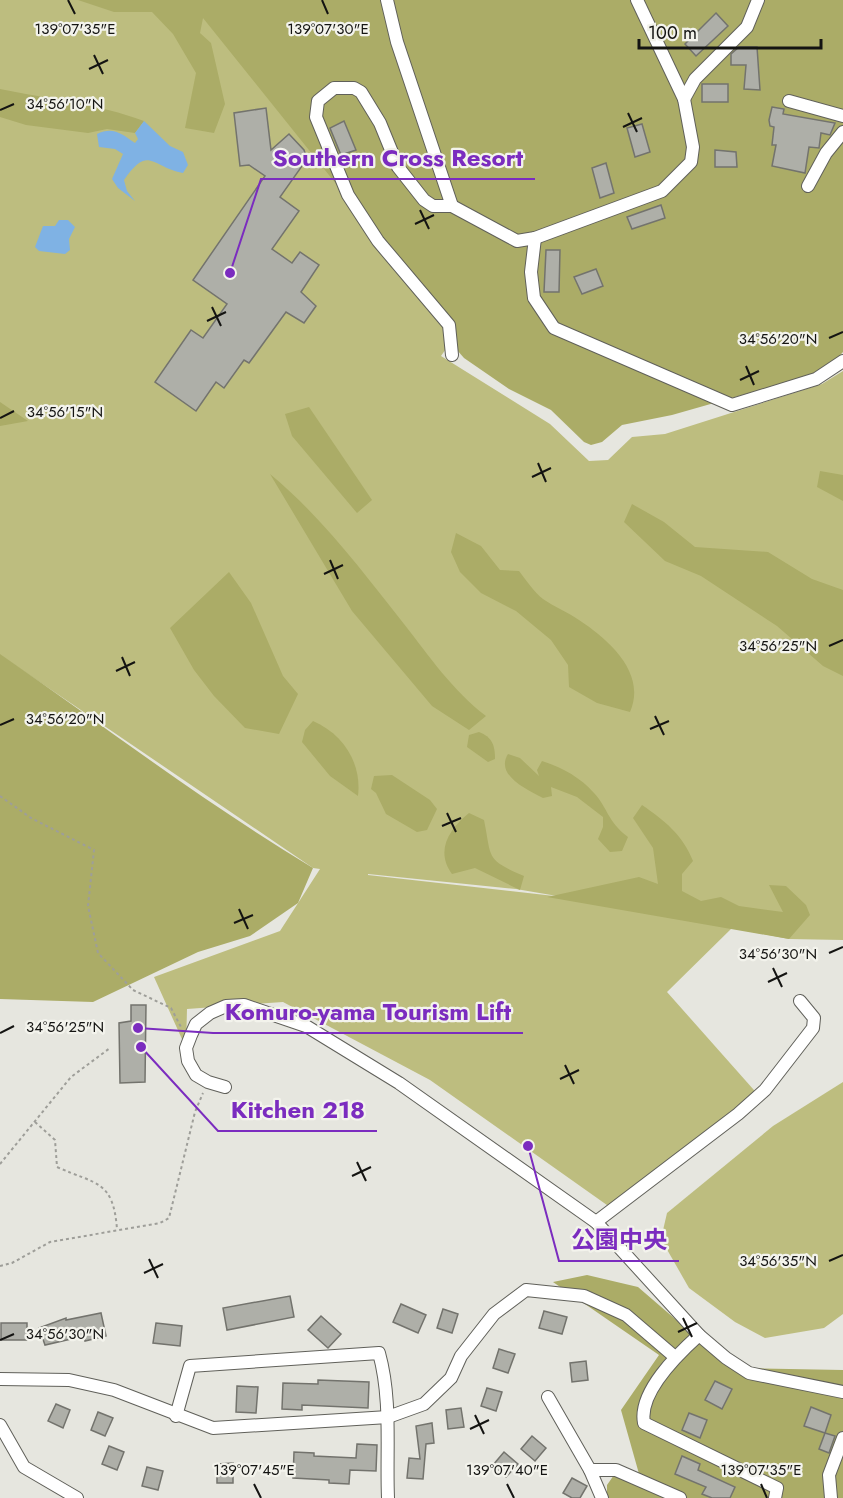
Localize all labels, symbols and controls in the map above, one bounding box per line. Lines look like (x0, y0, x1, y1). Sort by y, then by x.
scale bar (639, 12, 820, 50)
text: 139°07'35"E (35, 18, 115, 40)
text: 139°07'30"E (287, 18, 369, 40)
text: 100 m (648, 20, 697, 46)
text: 34°56'10"N (27, 93, 103, 115)
callout: Southern Cross Resort (261, 137, 535, 179)
text: Southern Cross Resort (273, 140, 524, 175)
text: 34°56'20"N (739, 328, 817, 350)
text: 34°56'15"N (27, 401, 103, 423)
text: 34°56'25"N (739, 635, 817, 657)
text: 34°56'20"N (26, 708, 104, 730)
text: 34°56'30"N (739, 943, 817, 965)
callout: Komuro-yama Tourism Lift (213, 991, 523, 1033)
text: Komuro-yama Tourism Lift (225, 994, 512, 1029)
text: 34°56'25"N (26, 1016, 104, 1038)
callout: Kitchen 218 (218, 1089, 377, 1131)
text: Kitchen 218 (231, 1092, 365, 1127)
callout: 公園中央 (559, 1219, 679, 1261)
text: 公園中央 (571, 1222, 667, 1257)
text: 34°56'35"N (739, 1250, 817, 1272)
text: 34°56'30"N (26, 1323, 104, 1345)
text: 139°07'45"E (213, 1459, 295, 1481)
text: 139°07'40"E (466, 1459, 548, 1481)
text: 139°07'35"E (721, 1459, 801, 1481)

